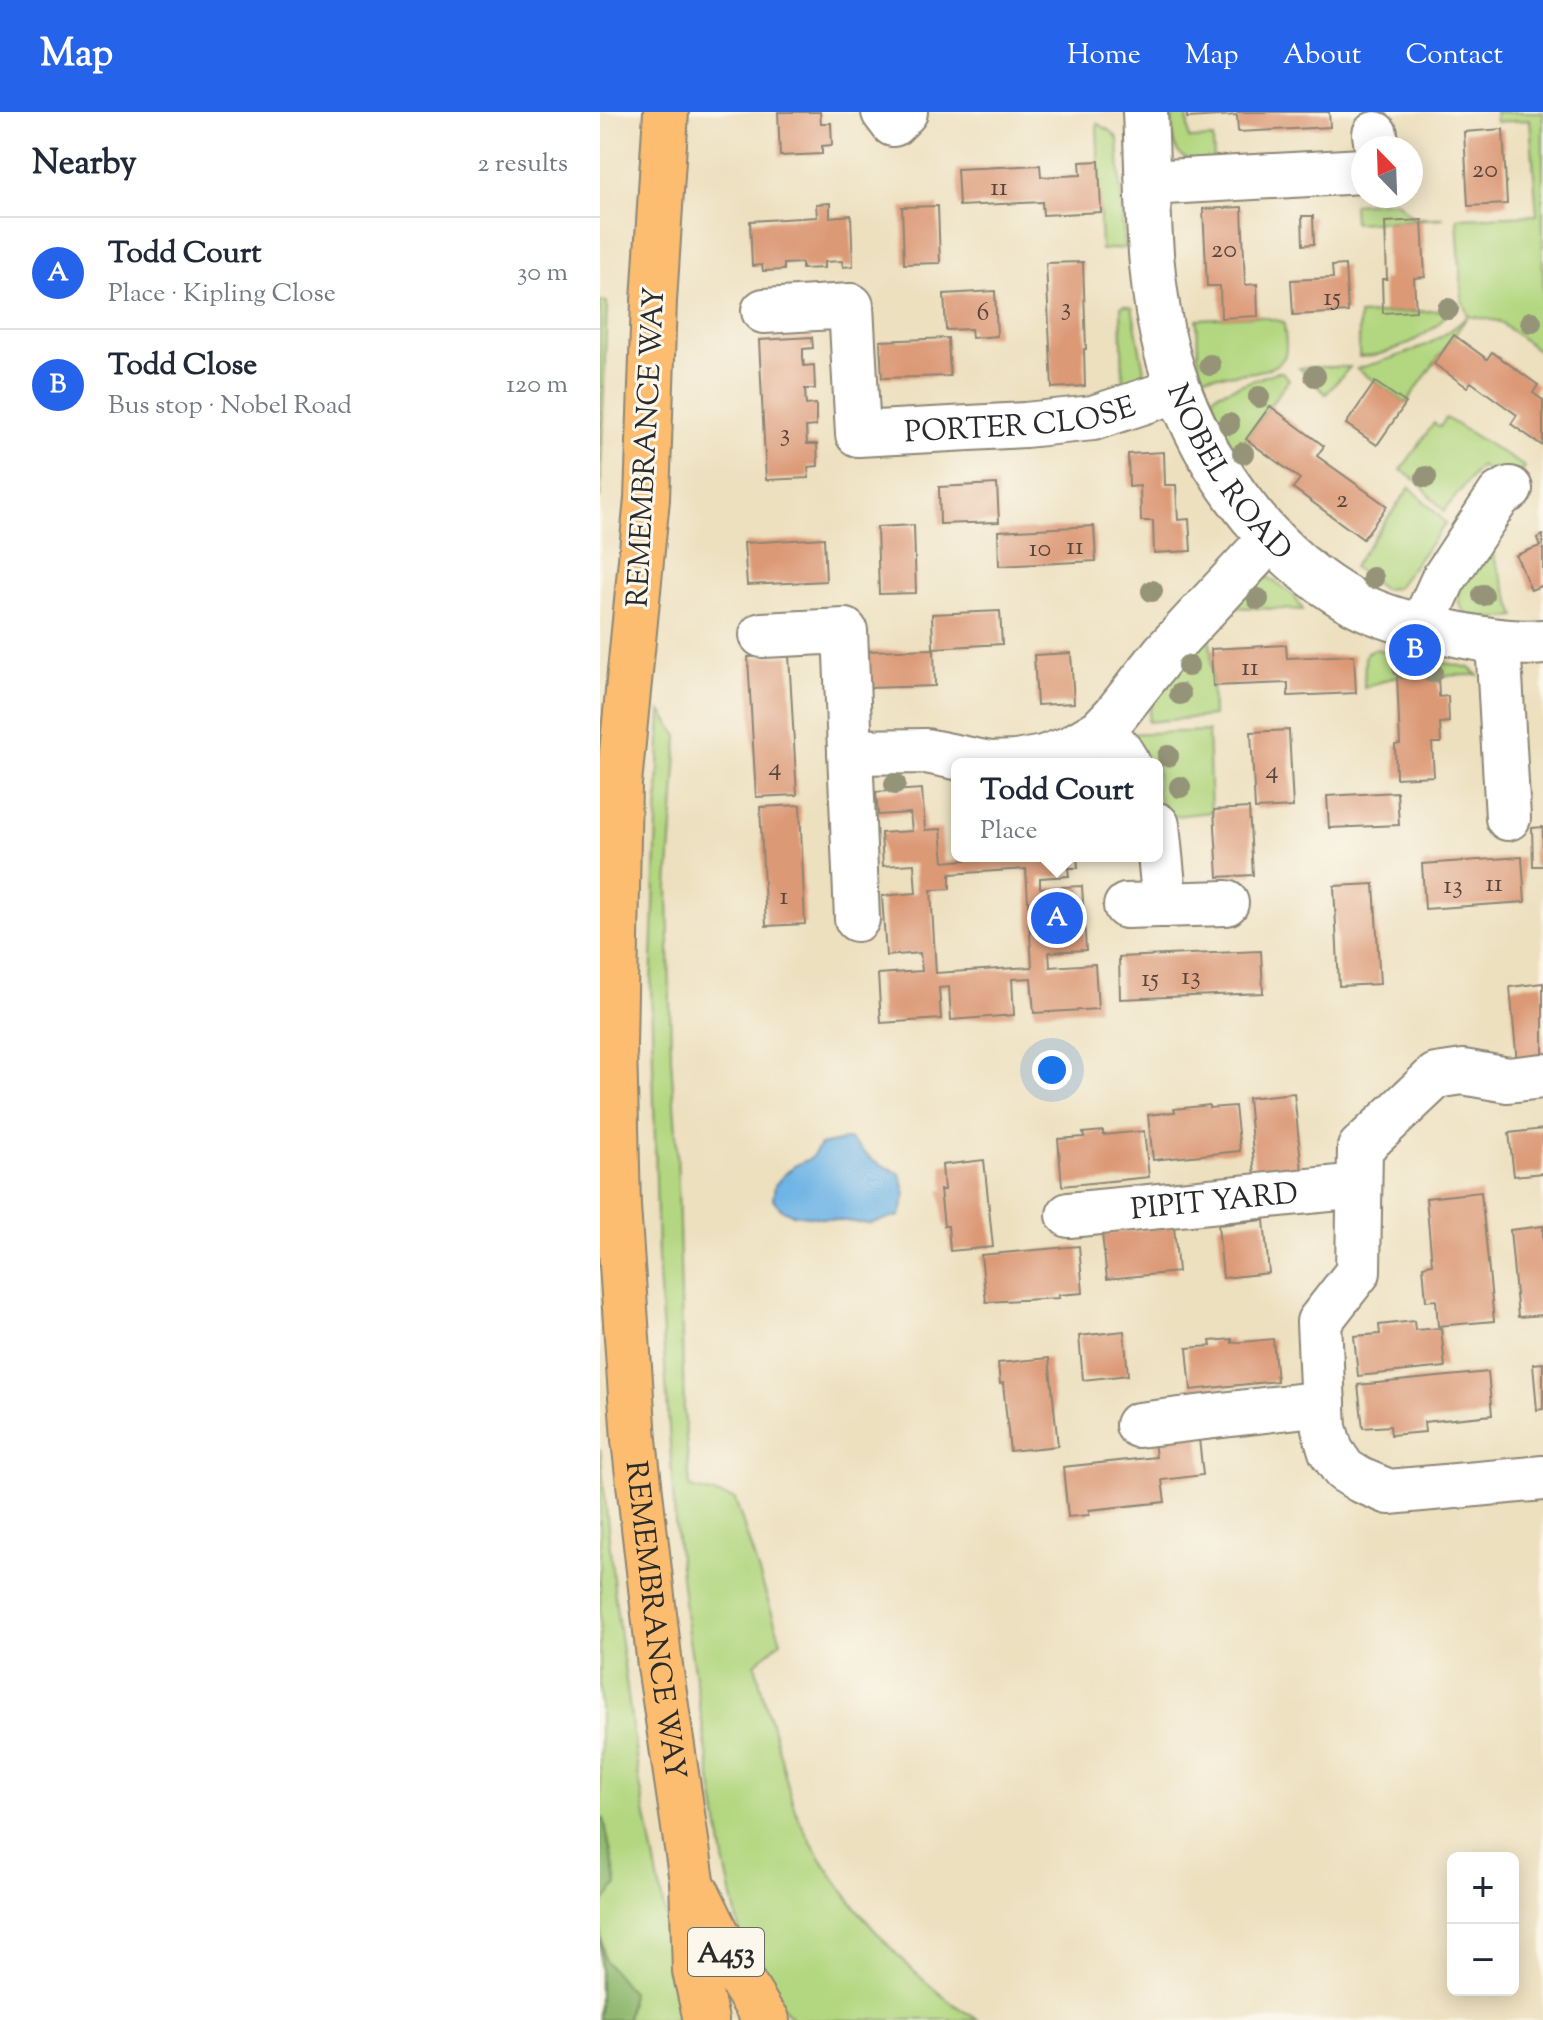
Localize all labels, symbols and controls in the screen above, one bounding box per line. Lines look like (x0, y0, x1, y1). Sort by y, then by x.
text: Map (40, 29, 113, 83)
text: Home (1067, 36, 1141, 76)
text: Map (1185, 36, 1239, 76)
text: About (1283, 36, 1361, 76)
text: Contact (1405, 36, 1503, 76)
north arrow (1351, 136, 1423, 208)
text: Nearby (32, 140, 137, 189)
text: 2 results (477, 146, 568, 183)
house number: 20 (1472, 152, 1498, 189)
house number: 11 (990, 170, 1008, 207)
house number: 20 (1211, 232, 1237, 269)
text: Todd Court (108, 233, 261, 276)
text: A (47, 255, 69, 292)
text: 30 m (517, 255, 568, 292)
text: Place · Kipling Close (108, 276, 336, 313)
house number: 15 (1323, 280, 1341, 317)
street label: REMEMBRANCE WAY (618, 286, 677, 608)
house number: 3 (1061, 290, 1071, 327)
house number: 6 (977, 295, 989, 332)
text: Todd Close (108, 345, 257, 388)
text: B (50, 367, 66, 404)
text: 120 m (506, 367, 568, 404)
street label: NOBEL ROAD (1155, 378, 1301, 571)
street label: PORTER CLOSE (903, 387, 1142, 455)
text: Bus stop · Nobel Road (108, 388, 352, 425)
house number: 3 (780, 416, 790, 453)
house number: 2 (1336, 482, 1348, 519)
house number: 11 (1066, 529, 1084, 566)
house number: 10 (1029, 531, 1051, 568)
pin: B (1389, 620, 1441, 680)
house number: 11 (1241, 650, 1259, 687)
house number: 4 (768, 750, 782, 787)
house number: 4 (1265, 753, 1279, 790)
popup (951, 758, 1163, 862)
text: Todd Court (980, 770, 1134, 813)
text: Place (980, 813, 1038, 850)
house number: 11 (1485, 866, 1503, 903)
house number: 13 (1443, 868, 1463, 905)
house number: 1 (780, 879, 789, 916)
pin: A (1031, 888, 1083, 948)
house number: 13 (1181, 959, 1201, 996)
house number: 15 (1141, 961, 1159, 998)
your location (1032, 1050, 1072, 1090)
street label: PIPIT YARD (1129, 1173, 1300, 1233)
street label: REMEMBRANCE WAY (613, 1459, 696, 1783)
map controls (1447, 1852, 1519, 1996)
button: + (1447, 1852, 1519, 1924)
button: − (1447, 1924, 1519, 1996)
road number: A453 (688, 1928, 764, 1976)

